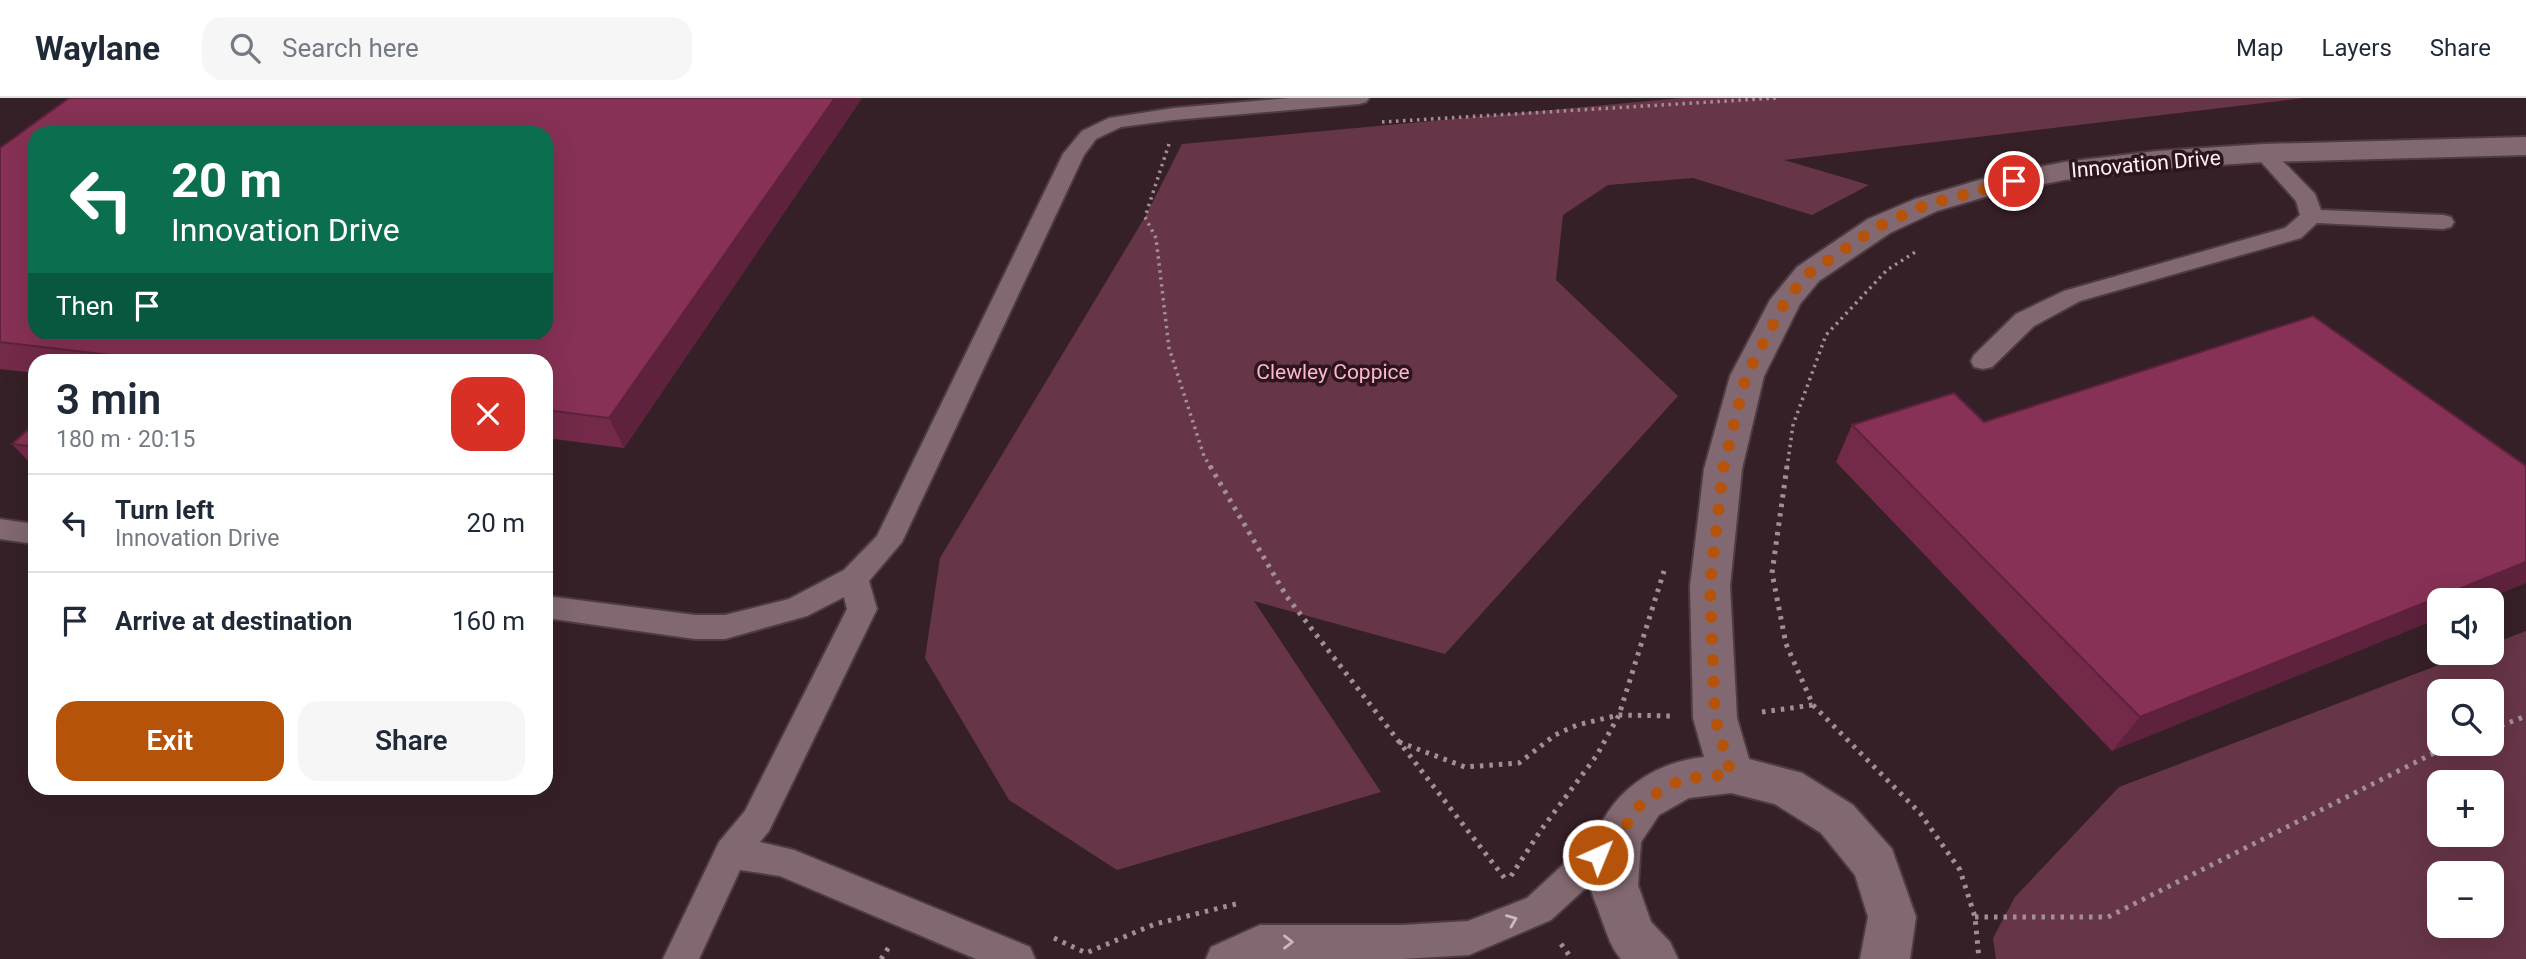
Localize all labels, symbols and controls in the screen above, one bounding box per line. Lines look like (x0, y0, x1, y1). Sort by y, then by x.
search box (202, 17, 692, 80)
text: Waylane (35, 29, 160, 68)
icon: search (226, 29, 264, 67)
text: Search here (282, 33, 419, 63)
text: Map (2236, 34, 2284, 62)
text: Layers (2322, 34, 2392, 62)
text: Share (2430, 34, 2491, 62)
street label: Innovation Drive (2070, 146, 2222, 182)
pin (1984, 151, 2044, 211)
text: 20 m (171, 152, 282, 209)
icon: left (56, 154, 147, 245)
icon: arrive (1995, 162, 2033, 200)
text: Innovation Drive (171, 211, 400, 249)
icon: arrive (128, 287, 166, 325)
text: Then (56, 291, 114, 321)
park label: Clewley Coppice (1256, 360, 1410, 384)
text: 3 min (56, 375, 161, 424)
button: close (451, 377, 525, 451)
text: 180 m · 20:15 (56, 426, 195, 453)
text: Turn left (115, 495, 214, 525)
icon: left (56, 504, 94, 542)
text: 20 m (467, 508, 525, 538)
text: Innovation Drive (115, 525, 279, 552)
map controls (2427, 588, 2504, 938)
button: sound (2427, 588, 2504, 665)
icon: arrive (56, 602, 94, 640)
text: Arrive at destination (115, 606, 352, 636)
text: 160 m (452, 606, 525, 636)
button: search (2427, 679, 2504, 756)
button: Exit (56, 701, 284, 781)
button: Share (298, 701, 525, 781)
button: + (2427, 770, 2504, 847)
position arrow (1561, 818, 1635, 892)
button: − (2427, 861, 2504, 938)
one-way arrow (1505, 914, 1517, 928)
one-way arrow (1283, 934, 1294, 950)

